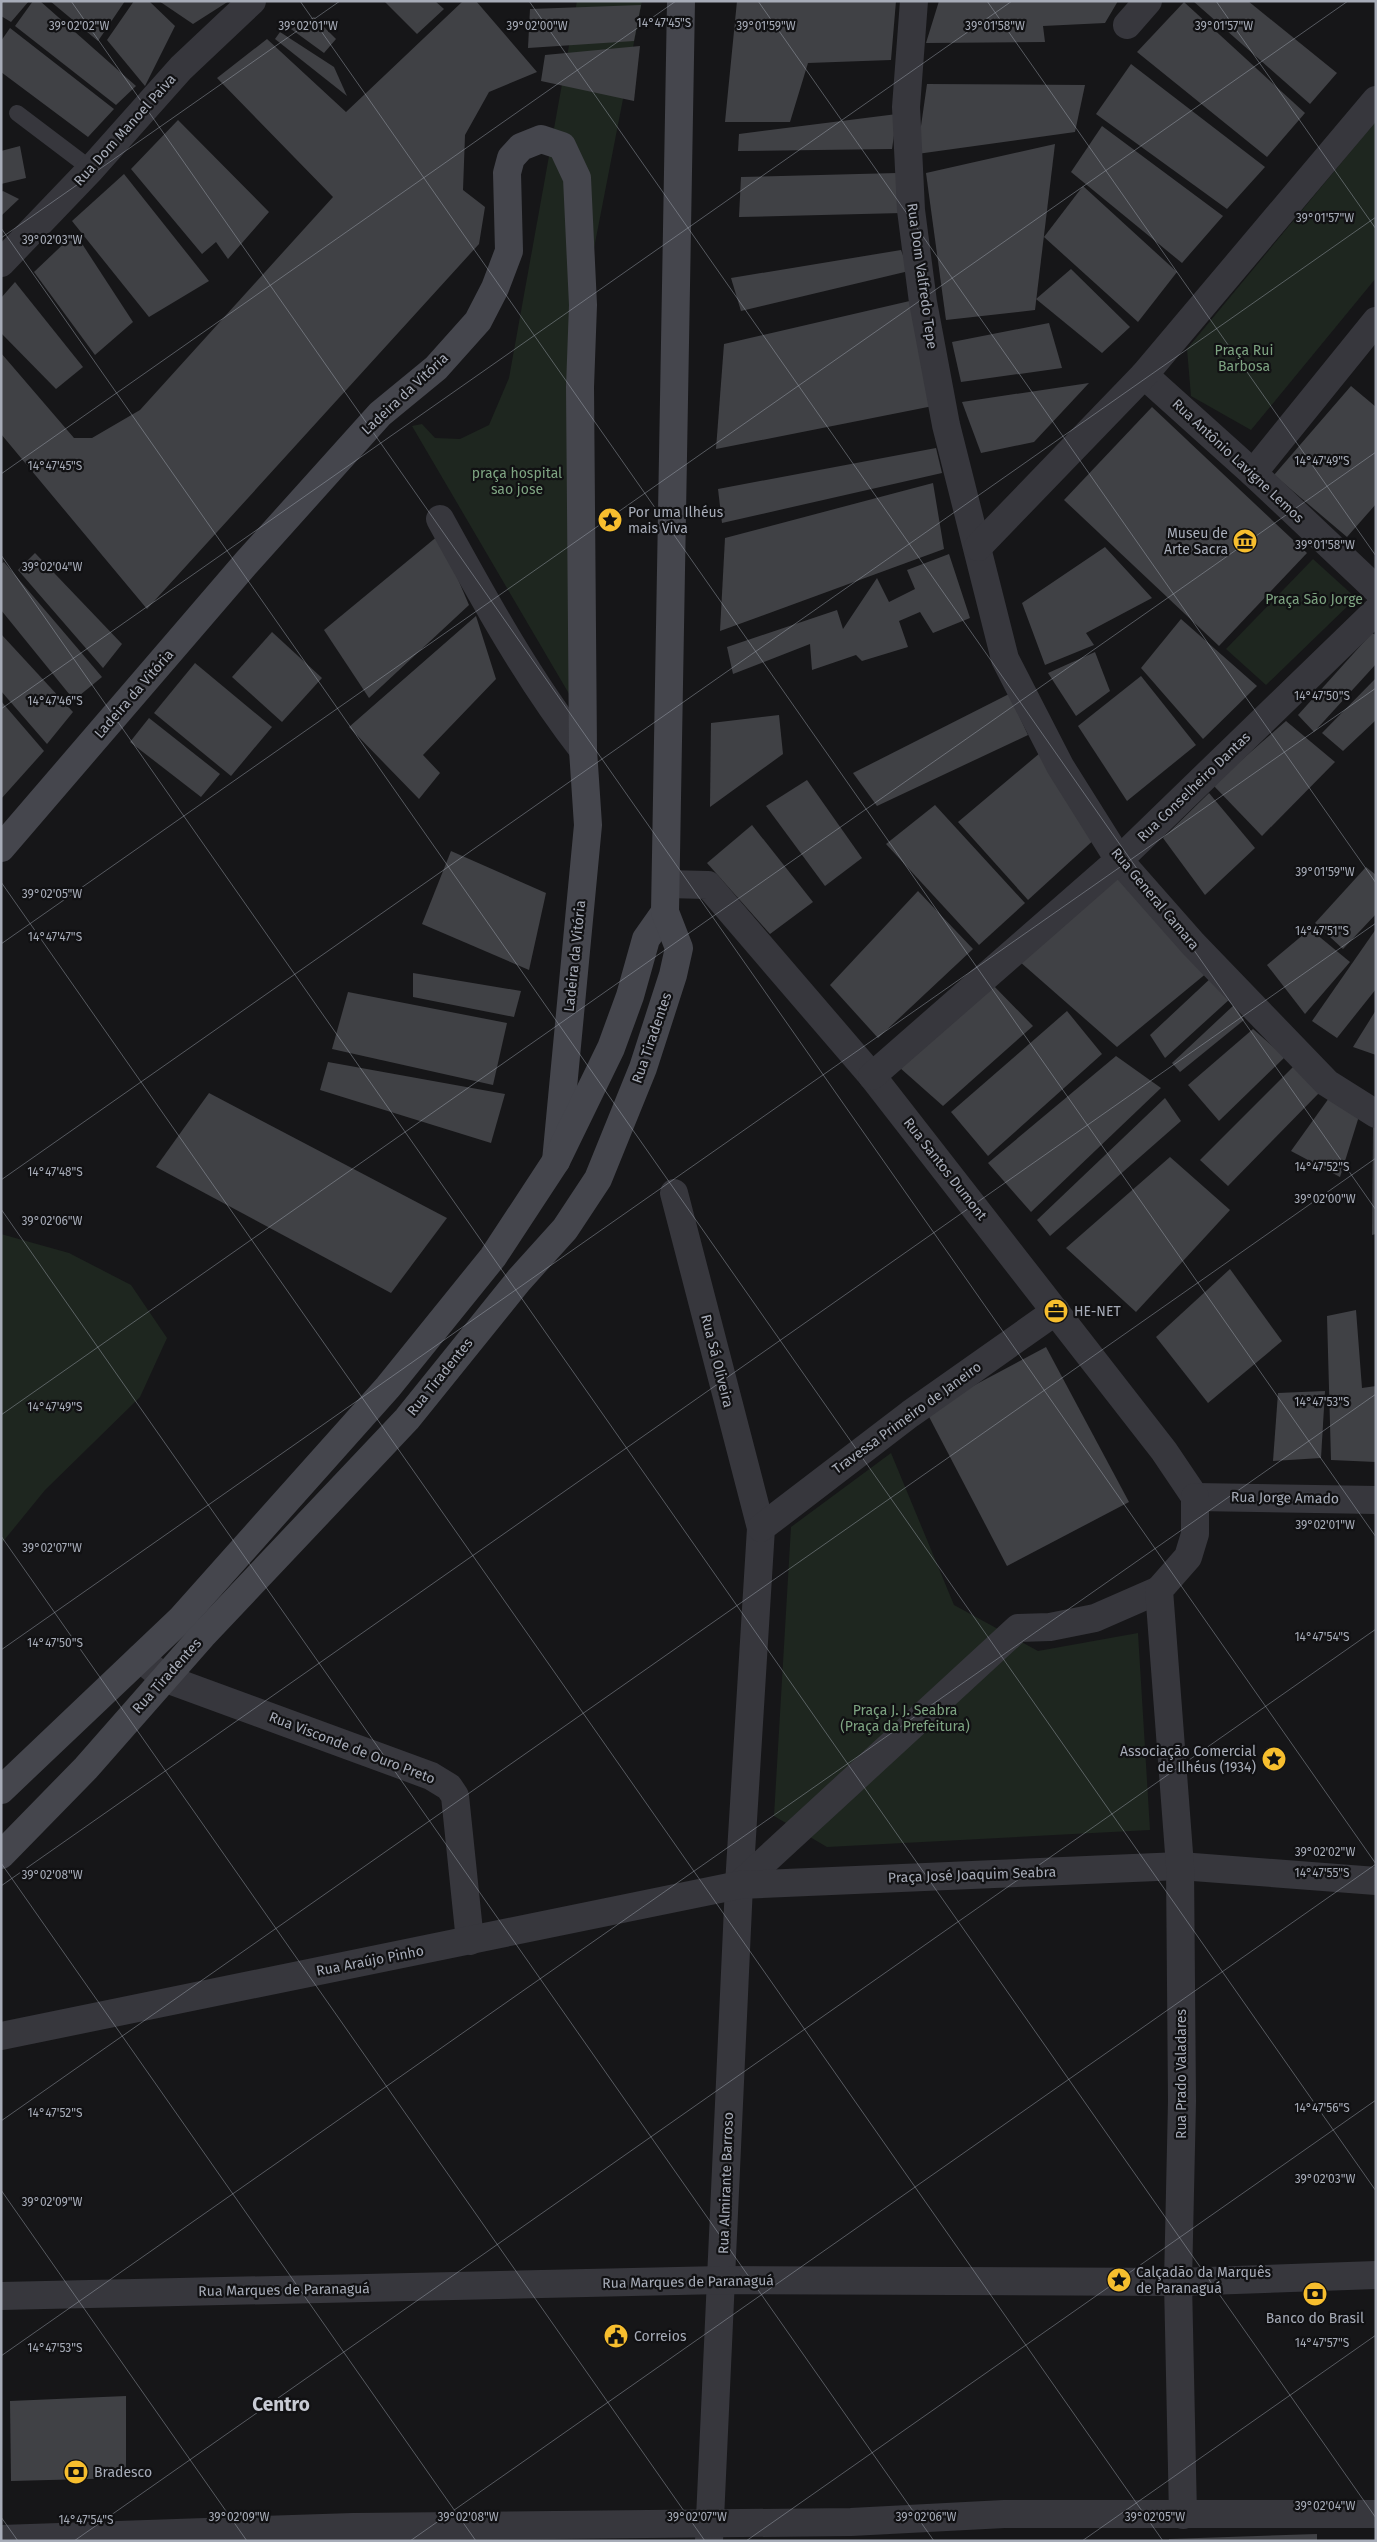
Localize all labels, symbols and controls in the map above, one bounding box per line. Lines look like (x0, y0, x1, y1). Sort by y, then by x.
text: 14°47'45"S (637, 16, 692, 30)
text: 39°02'02"W (49, 19, 109, 33)
text: 39°02'01"W (278, 19, 338, 33)
text: 39°02'00"W (506, 19, 568, 33)
text: 39°01'59"W (736, 19, 796, 33)
text: 39°01'58"W (965, 19, 1025, 33)
text: 39°01'57"W (1195, 19, 1253, 33)
street label: Rua Dom Manoel Paiva (70, 71, 180, 189)
street label: Rua Dom Valfredo Tepe (903, 202, 941, 350)
text: 39°01'57"W (1296, 211, 1354, 225)
text: 39°02'03"W (22, 233, 82, 247)
park label: Praça Rui Barbosa (1215, 342, 1273, 375)
street label: Ladeira da Vitória (358, 350, 452, 438)
street label: Rua Antônio Lavigne Lemos (1169, 395, 1308, 527)
text: 14°47'49"S (1294, 454, 1350, 468)
text: 14°47'45"S (28, 459, 83, 473)
park label: praça hospital sao jose (472, 465, 562, 498)
place label: Por uma Ilhéus mais Viva (628, 504, 724, 537)
place icon: Por uma Ilhéus mais Viva (597, 507, 623, 533)
place label: Museu de Arte Sacra (1164, 525, 1228, 558)
museum icon: Museu de Arte Sacra (1232, 528, 1258, 554)
text: 39°01'58"W (1295, 538, 1355, 552)
text: 39°02'04"W (22, 560, 82, 574)
park label: Praça São Jorge (1265, 591, 1363, 608)
street label: Ladeira da Vitória (91, 646, 177, 742)
text: 14°47'50"S (1294, 689, 1350, 703)
text: 14°47'46"S (27, 694, 83, 708)
street label: Rua Conselheiro Dantas (1134, 728, 1254, 845)
street label: Rua General Camara (1107, 845, 1203, 953)
text: 39°01'59"W (1295, 865, 1355, 879)
text: 39°02'05"W (22, 887, 82, 901)
street label: Ladeira da Vitória (561, 899, 589, 1013)
text: 14°47'51"S (1295, 924, 1349, 938)
text: 14°47'47"S (28, 930, 83, 944)
street label: Rua Tiradentes (629, 990, 676, 1086)
street label: Rua Santos Dumont (900, 1114, 991, 1224)
text: 14°47'52"S (1294, 1160, 1350, 1174)
text: 14°47'48"S (27, 1165, 83, 1179)
text: 39°02'00"W (1294, 1192, 1356, 1206)
text: 39°02'06"W (22, 1214, 83, 1228)
office icon: HE-NET (1043, 1298, 1069, 1324)
place label: HE-NET (1074, 1303, 1121, 1320)
street label: Rua Sá Oliveira (697, 1313, 737, 1409)
street label: Rua Tiradentes (404, 1334, 477, 1419)
street label: Travessa Primeiro de Janeiro (829, 1358, 985, 1478)
text: 14°47'53"S (1294, 1395, 1350, 1409)
text: 14°47'49"S (27, 1400, 83, 1414)
street label: Rua Jorge Amado (1231, 1489, 1339, 1507)
text: 39°02'01"W (1295, 1518, 1355, 1532)
text: 39°02'07"W (22, 1541, 82, 1555)
text: 14°47'54"S (1294, 1630, 1350, 1644)
street label: Rua Tiradentes (129, 1635, 205, 1717)
text: 14°47'50"S (27, 1636, 83, 1650)
park label: Praça J. J. Seabra (Praça da Prefeitura) (840, 1702, 970, 1735)
street label: Rua Visconde de Ouro Preto (267, 1708, 437, 1788)
place label: Associação Comercial de Ilhéus (1934) (1120, 1743, 1256, 1776)
place icon: Associação Comercial de Ilhéus (1934) (1261, 1746, 1287, 1772)
text: 39°02'02"W (1295, 1845, 1355, 1859)
street label: Praça José Joaquim Seabra (888, 1864, 1056, 1886)
text: 14°47'55"S (1295, 1866, 1350, 1880)
text: 39°02'08"W (21, 1868, 83, 1882)
street label: Rua Araújo Pinho (315, 1942, 425, 1980)
street label: Rua Prado Valadares (1173, 2009, 1190, 2139)
text: 14°47'56"S (1294, 2101, 1350, 2115)
text: 14°47'52"S (27, 2106, 83, 2120)
street label: Rua Almirante Barroso (715, 2112, 737, 2254)
text: 39°02'03"W (1295, 2172, 1355, 2186)
text: 39°02'09"W (22, 2195, 83, 2209)
place label: Calçadão da Marquês de Paranaguá (1136, 2264, 1272, 2297)
place icon: Calçadão da Marquês de Paranaguá (1106, 2267, 1132, 2293)
street label: Rua Marques de Paranaguá (602, 2272, 774, 2292)
street label: Rua Marques de Paranaguá (198, 2280, 370, 2300)
bank icon: Banco do Brasil (1302, 2281, 1328, 2307)
place label: Banco do Brasil (1266, 2310, 1364, 2327)
public building icon: Correios (603, 2323, 629, 2349)
place label: Correios (634, 2328, 687, 2345)
text: 14°47'57"S (1295, 2336, 1350, 2350)
text: 14°47'53"S (27, 2341, 83, 2355)
district label: Centro (252, 2393, 310, 2416)
bank icon: Bradesco (63, 2459, 89, 2485)
place label: Bradesco (94, 2464, 152, 2481)
text: 39°02'04"W (1295, 2499, 1355, 2513)
text: 39°02'09"W (209, 2510, 270, 2524)
text: 39°02'08"W (437, 2510, 499, 2524)
text: 39°02'07"W (667, 2510, 727, 2524)
text: 39°02'06"W (896, 2510, 957, 2524)
text: 39°02'05"W (1125, 2510, 1185, 2524)
text: 14°47'54"S (58, 2513, 114, 2527)

